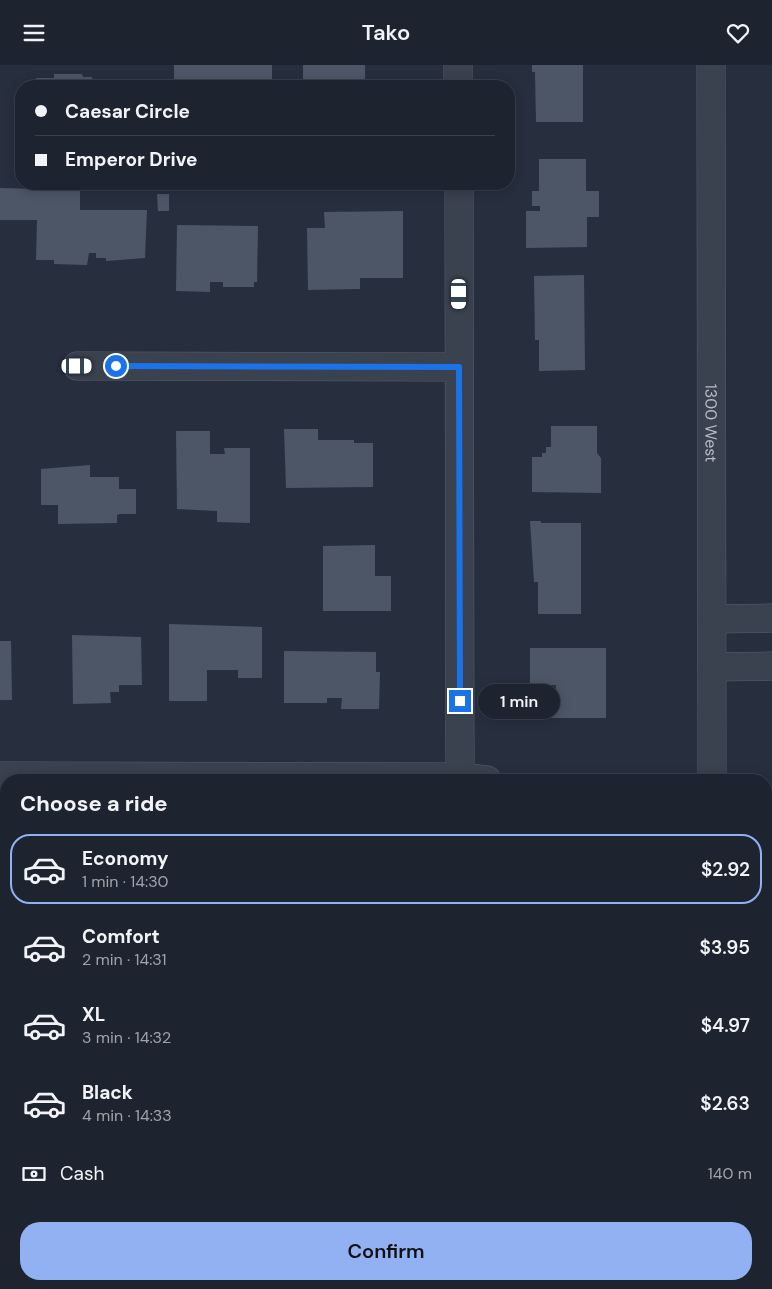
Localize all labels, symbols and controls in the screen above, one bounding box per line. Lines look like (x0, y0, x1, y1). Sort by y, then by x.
text: Tako (362, 18, 410, 47)
icon: menu (20, 19, 48, 47)
icon: heart (724, 19, 752, 47)
text: Caesar Circle (65, 99, 190, 124)
text: Emperor Drive (65, 147, 197, 172)
car (451, 279, 466, 309)
route start (105, 355, 127, 377)
car (62, 359, 92, 374)
street label: 1300 West (700, 384, 722, 462)
callout: 1 min (478, 683, 560, 719)
route end (449, 690, 471, 712)
text: 1 min (500, 691, 538, 712)
text: Choose a ride (20, 789, 168, 818)
text: Economy (82, 846, 169, 871)
icon: car (22, 847, 67, 892)
text: $2.92 (701, 857, 750, 882)
text: 1 min · 14:30 (82, 871, 169, 892)
text: Comfort (82, 924, 160, 949)
icon: car (22, 925, 67, 970)
text: $3.95 (700, 935, 750, 960)
text: 2 min · 14:31 (82, 949, 167, 970)
text: XL (82, 1002, 105, 1027)
icon: car (22, 1003, 67, 1048)
text: $4.97 (701, 1013, 750, 1038)
text: 3 min · 14:32 (82, 1027, 171, 1048)
text: Black (82, 1080, 133, 1105)
icon: car (22, 1081, 67, 1126)
text: $2.63 (700, 1091, 750, 1116)
text: 4 min · 14:33 (82, 1105, 172, 1126)
icon: cash (20, 1160, 48, 1188)
text: Cash (60, 1161, 104, 1186)
text: 140 m (708, 1163, 752, 1184)
button: Confirm (20, 1222, 752, 1280)

